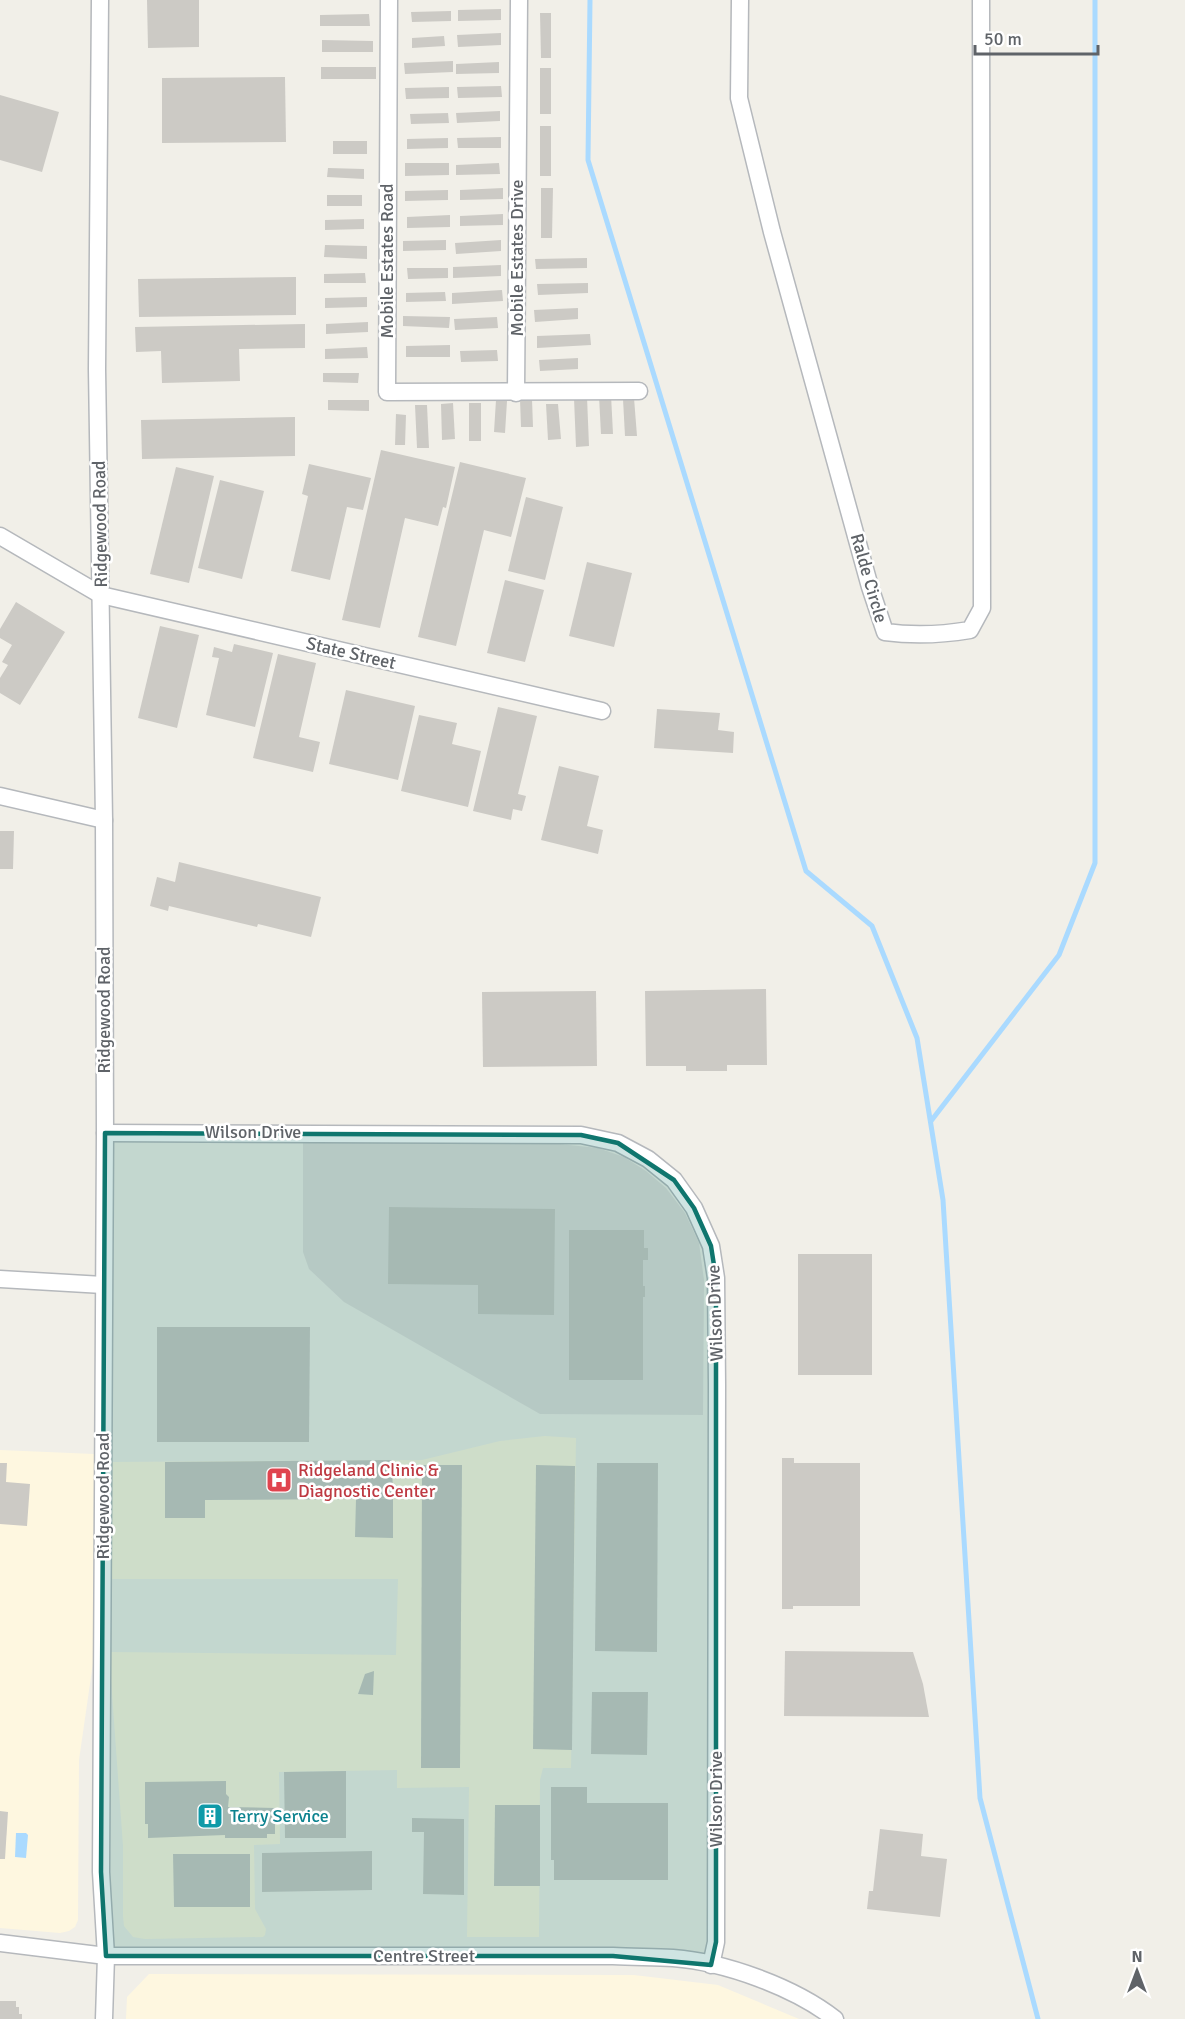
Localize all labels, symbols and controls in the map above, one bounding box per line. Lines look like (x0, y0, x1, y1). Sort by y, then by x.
scale bar (975, 18, 1098, 56)
text: 50 m (984, 28, 1022, 50)
street label: Mobile Estates Drive (506, 180, 528, 336)
street label: Mobile Estates Road (376, 183, 398, 339)
street label: Ridgewood Road (88, 460, 112, 588)
street label: Ralde Circle (846, 531, 892, 625)
street label: State Street (304, 632, 398, 674)
street label: Ridgewood Road (93, 946, 115, 1074)
street label: Wilson Drive (205, 1121, 301, 1143)
street label: Wilson Drive (702, 1264, 728, 1362)
street label: Ridgewood Road (92, 1432, 114, 1560)
place label: Ridgeland Clinic & Diagnostic Center (298, 1459, 439, 1502)
hospital icon: Ridgeland Clinic & Diagnostic Center (264, 1465, 294, 1495)
street label: Wilson Drive (705, 1751, 727, 1847)
building icon: Terry Service (195, 1801, 225, 1831)
place label: Terry Service (230, 1805, 329, 1827)
north arrow (1107, 1941, 1167, 2001)
street label: Centre Street (373, 1945, 475, 1967)
text: N (1131, 1947, 1143, 1967)

